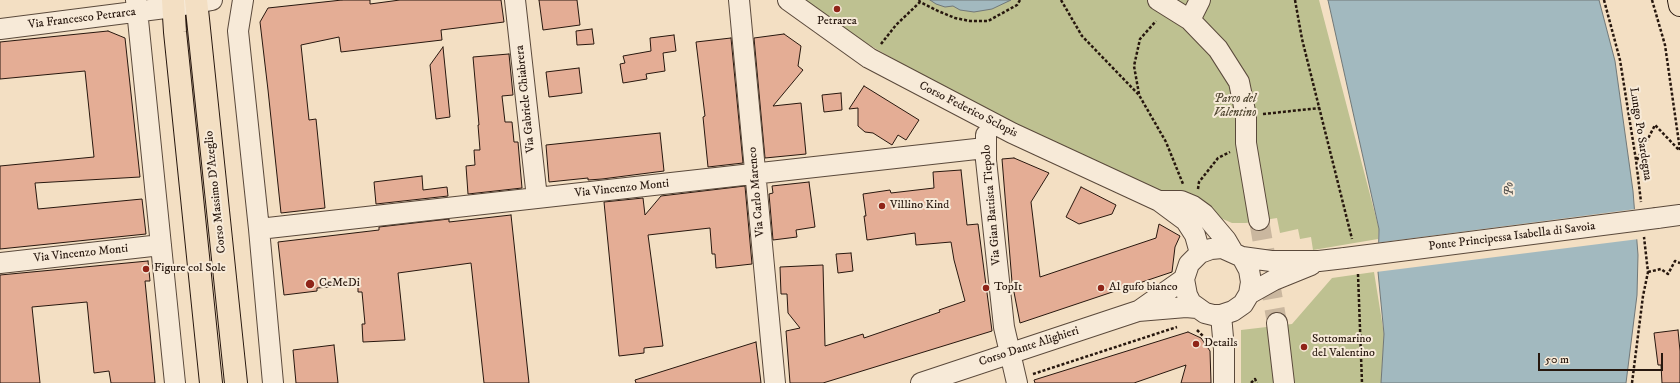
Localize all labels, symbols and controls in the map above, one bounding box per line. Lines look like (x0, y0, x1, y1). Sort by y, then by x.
marker: Petrarca (832, 4, 842, 14)
street label: Via Francesco Petrarca (27, 5, 137, 33)
place label: Petrarca (817, 15, 857, 29)
street label: Via Gabriele Chiabrera (513, 45, 539, 153)
street label: Corso Federico Sclopis (916, 79, 1020, 141)
street label: Lungo Po Sardegna (1626, 86, 1654, 182)
park label: Parco del Valentino (1214, 93, 1256, 121)
street label: Corso Massimo D'Azeglio (202, 130, 230, 254)
street label: Via Gian Battista Tiepolo (980, 144, 1004, 266)
street label: Via Carlo Marenco (746, 146, 768, 238)
street label: Via Vincenzo Monti (574, 177, 670, 201)
water label: Po (1502, 182, 1518, 196)
place label: Villino Kind (890, 199, 949, 213)
marker: Villino Kind (877, 201, 887, 211)
street label: Ponte Principessa Isabella di Savoia (1428, 220, 1596, 254)
street label: Via Vincenzo Monti (33, 242, 129, 266)
place label: Figure col Sole (154, 262, 226, 276)
marker: Figure col Sole (141, 264, 151, 274)
place label: CeMeDi (319, 277, 360, 291)
marker: CeMeDi (304, 278, 316, 290)
place label: TopIt (994, 281, 1022, 295)
place label: Al gufo bianco (1109, 281, 1178, 295)
marker: TopIt (981, 283, 991, 293)
marker: Al gufo bianco (1096, 283, 1106, 293)
street label: Corso Dante Alighieri (977, 324, 1081, 370)
place label: Sottomarino del Valentino (1312, 333, 1375, 361)
place label: Details (1204, 337, 1238, 351)
marker: Details (1191, 339, 1201, 349)
marker: Sottomarino del Valentino (1299, 342, 1309, 352)
scale bar (1540, 345, 1665, 371)
text: 50 m (1545, 352, 1569, 367)

